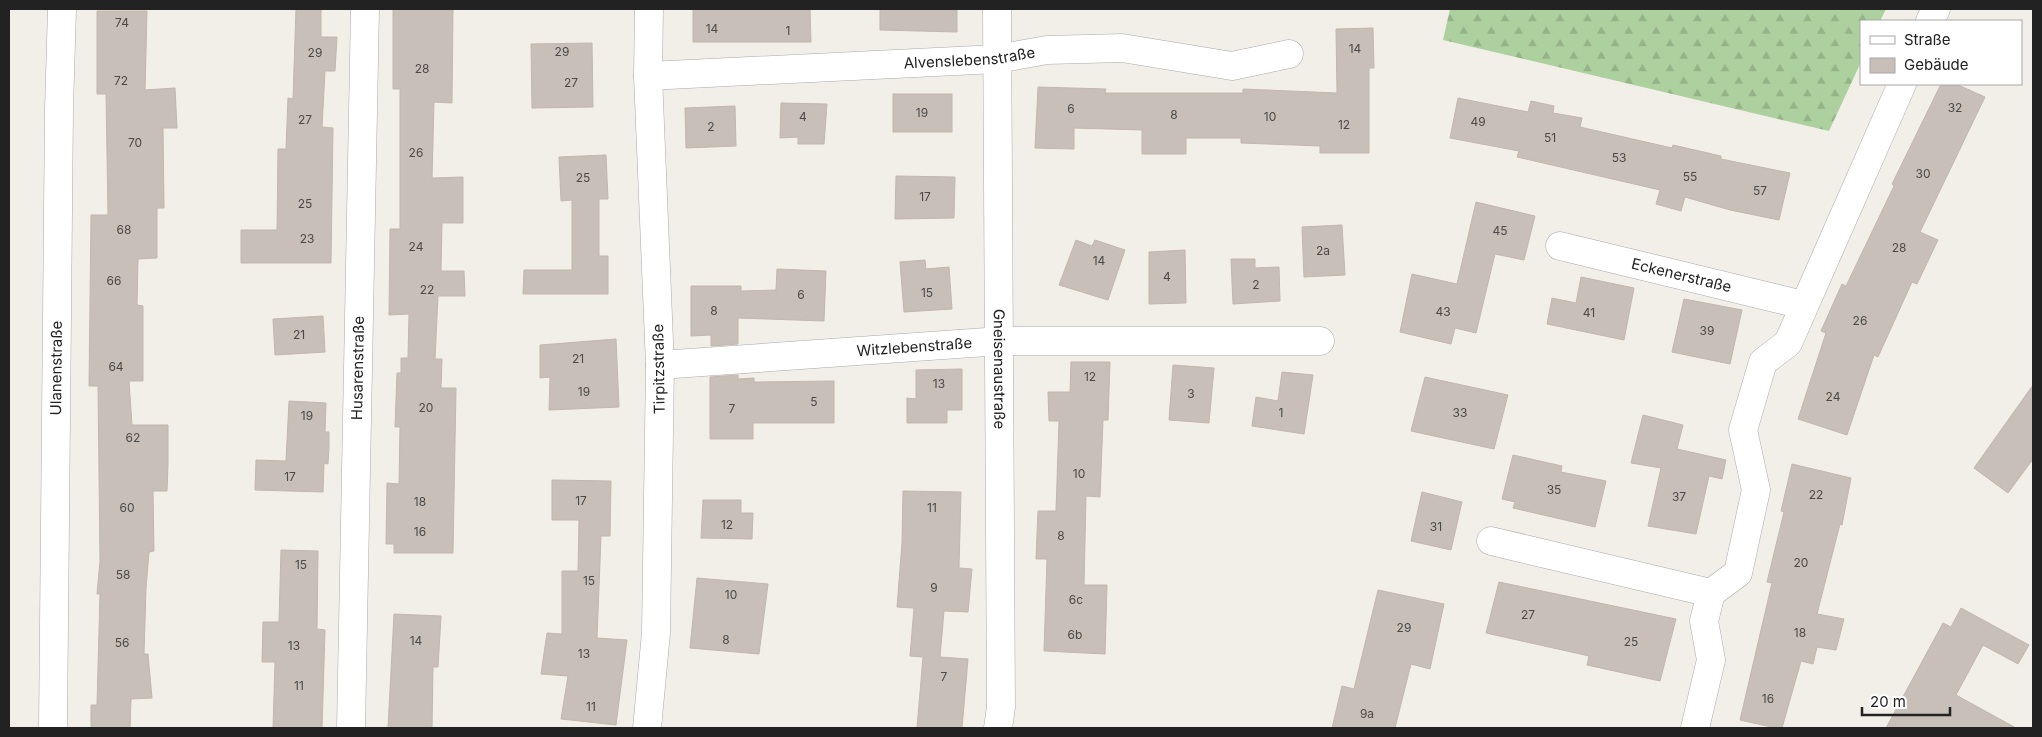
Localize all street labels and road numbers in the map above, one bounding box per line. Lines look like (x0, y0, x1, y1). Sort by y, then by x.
street label: Alvenslebenstraße (903, 42, 1037, 73)
street label: Eckenerstraße (1630, 254, 1734, 296)
street label: Gneisenaustraße (990, 309, 1009, 429)
street label: Husarenstraße (347, 316, 368, 420)
street label: Ulanenstraße (46, 321, 66, 415)
street label: Tirpitzstraße (648, 324, 669, 414)
street label: Witzlebenstraße (856, 333, 973, 360)

